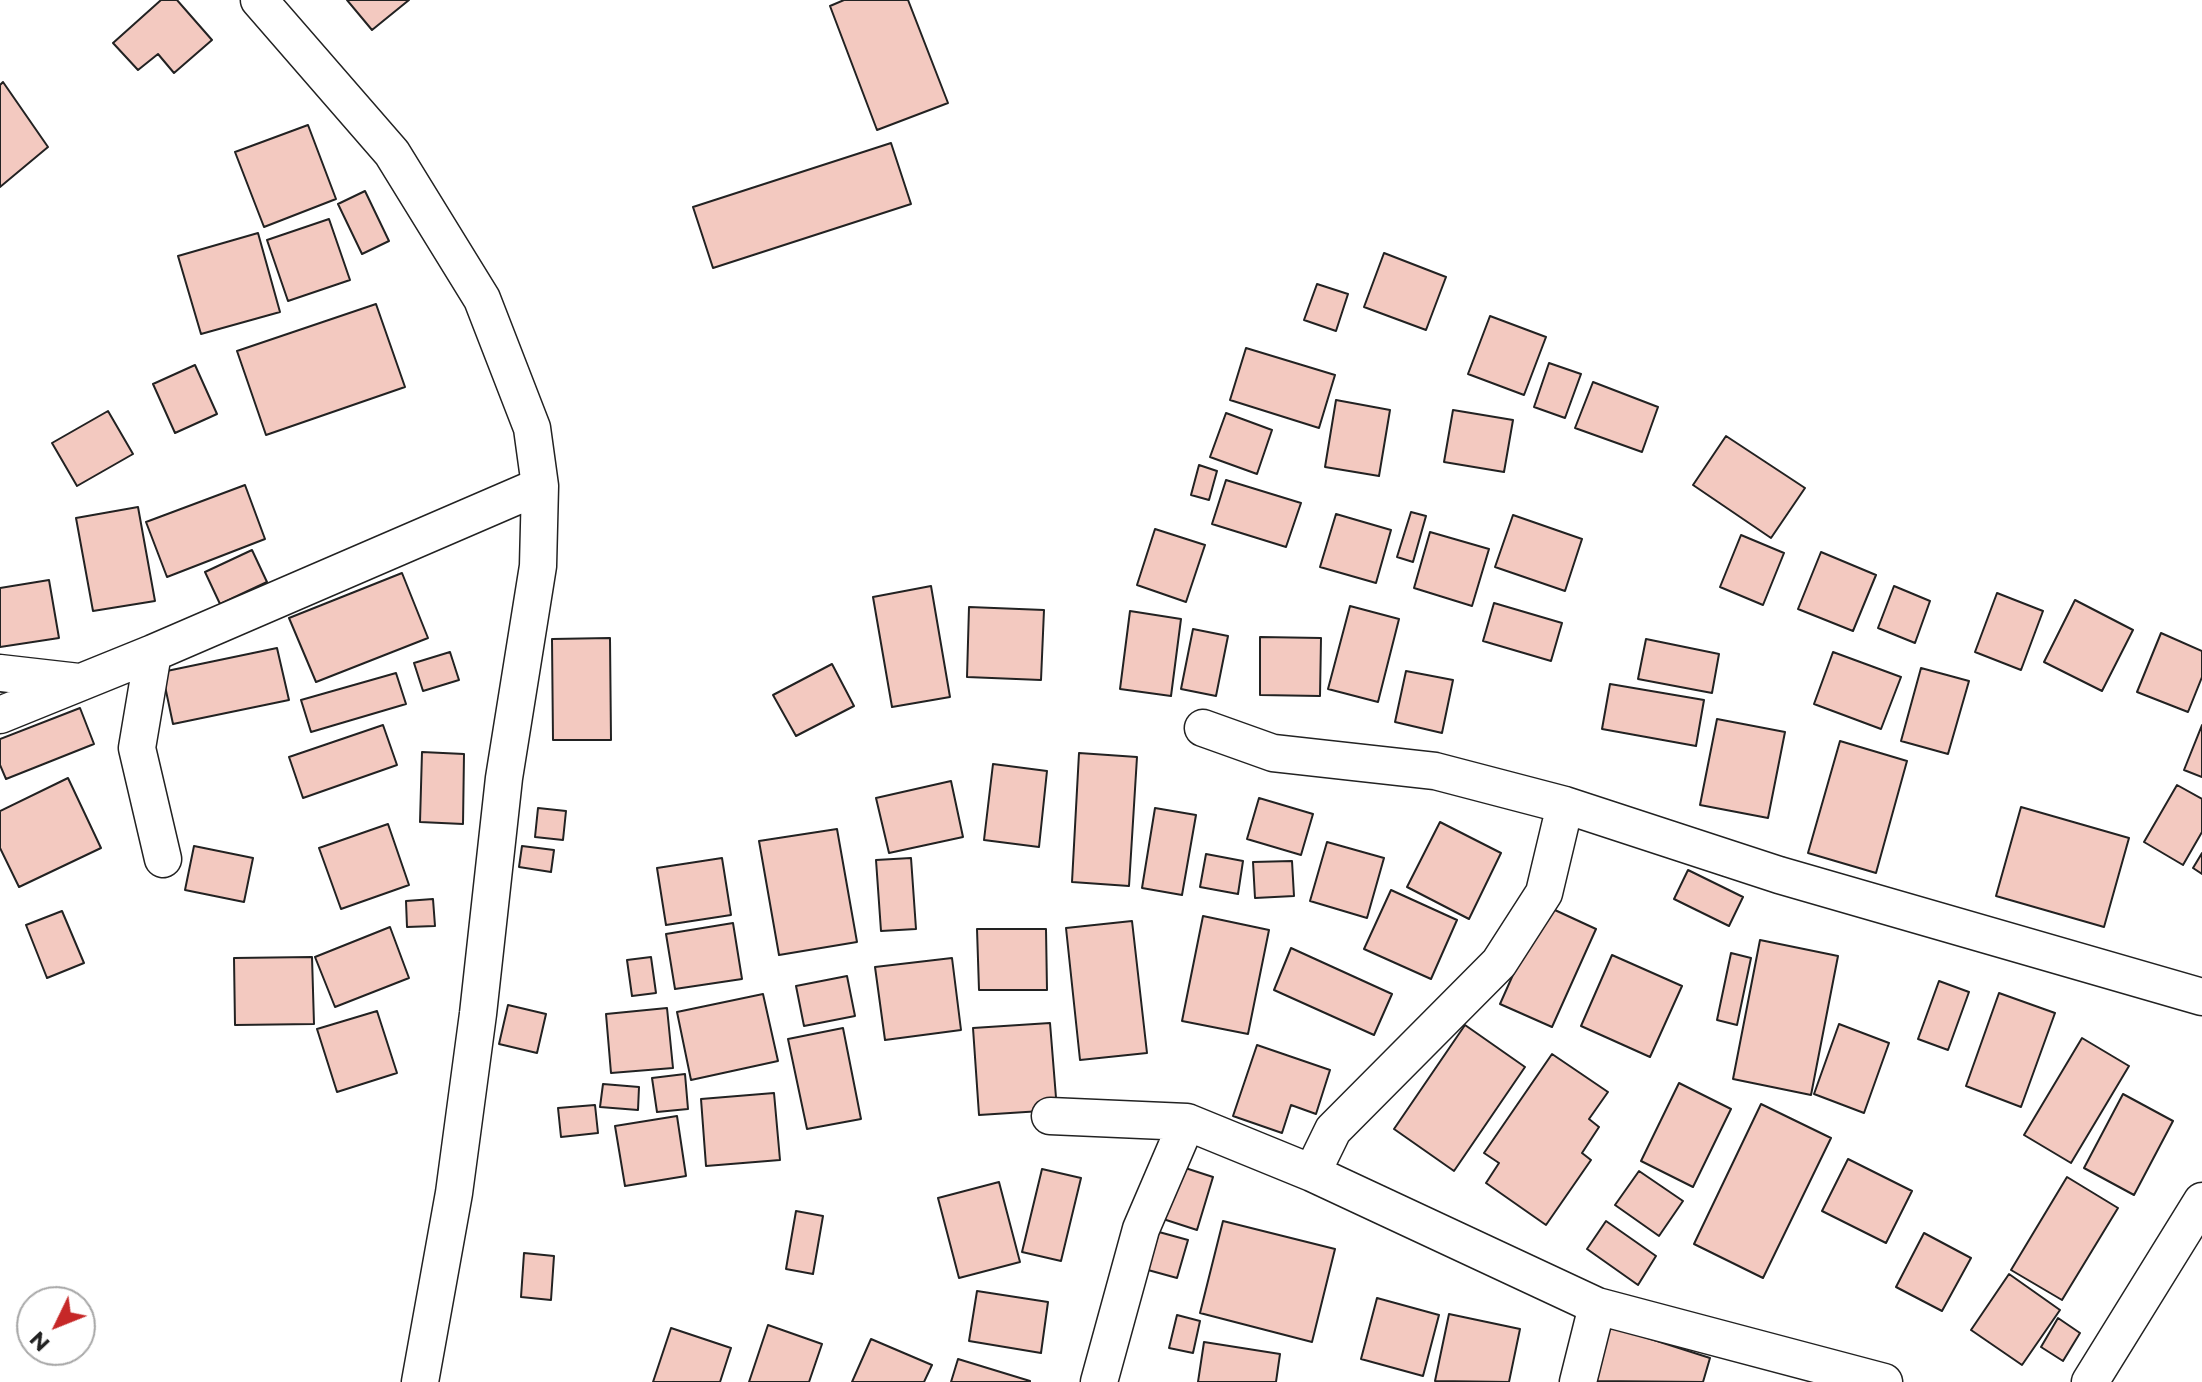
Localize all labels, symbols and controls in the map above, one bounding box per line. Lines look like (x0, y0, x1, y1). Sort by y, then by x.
north arrow (16, 1286, 96, 1366)
text: N (24, 1326, 55, 1357)

